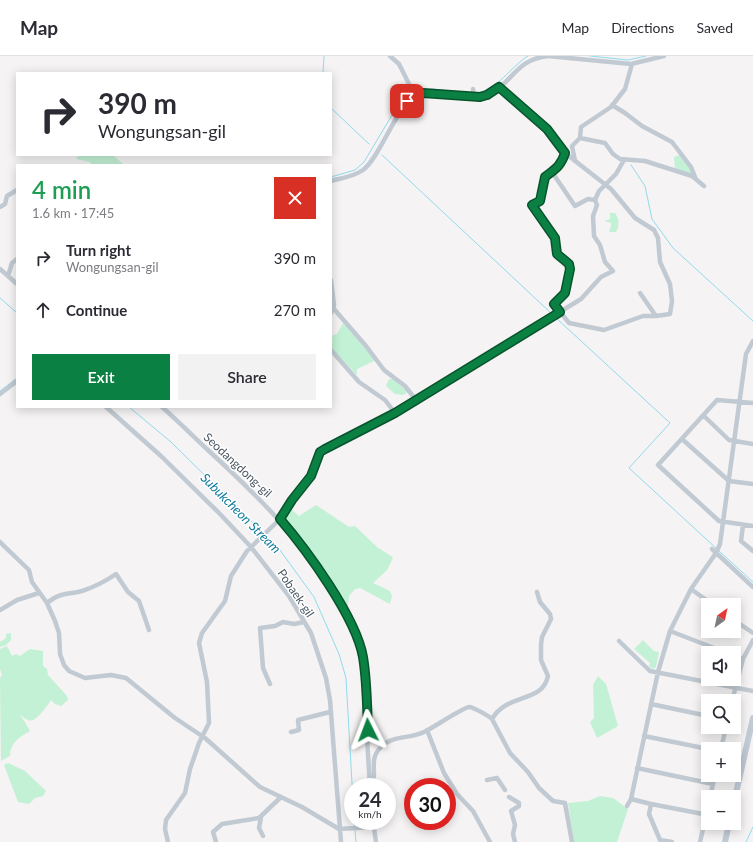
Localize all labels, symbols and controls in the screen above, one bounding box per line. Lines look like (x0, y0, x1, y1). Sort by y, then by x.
text: Map (20, 16, 58, 39)
text: Map (562, 19, 589, 36)
text: Directions (611, 19, 674, 36)
text: Saved (696, 19, 733, 36)
pin (390, 84, 424, 118)
text: 390 m (98, 86, 177, 120)
icon: right (32, 88, 84, 140)
icon: arrive (396, 90, 418, 112)
text: Wongungsan-gil (98, 120, 226, 142)
text: 4 min (32, 175, 91, 204)
button: close (274, 177, 316, 219)
text: 1.6 km · 17:45 (32, 205, 114, 221)
text: Turn right (66, 241, 131, 259)
icon: right (32, 247, 54, 269)
text: 390 m (274, 249, 316, 267)
text: Wongungsan-gil (66, 259, 159, 275)
icon: ahead (32, 299, 54, 321)
text: Continue (66, 301, 127, 319)
text: 270 m (274, 301, 316, 319)
button: Exit (32, 354, 170, 400)
button: Share (178, 354, 316, 400)
street label: Seodangdong-gil (201, 429, 275, 501)
water label: Subukcheon Stream (198, 470, 284, 556)
street label: Pobaek-gil (274, 566, 318, 620)
north arrow (701, 598, 741, 638)
map controls (701, 598, 741, 830)
button: sound (701, 646, 741, 686)
button: search (701, 694, 741, 734)
position arrow (347, 709, 389, 751)
button: + (701, 742, 741, 782)
speed limit sign: 30 (404, 778, 456, 830)
text: 24 (358, 787, 382, 811)
button: − (701, 790, 741, 830)
text: km/h (358, 808, 382, 820)

